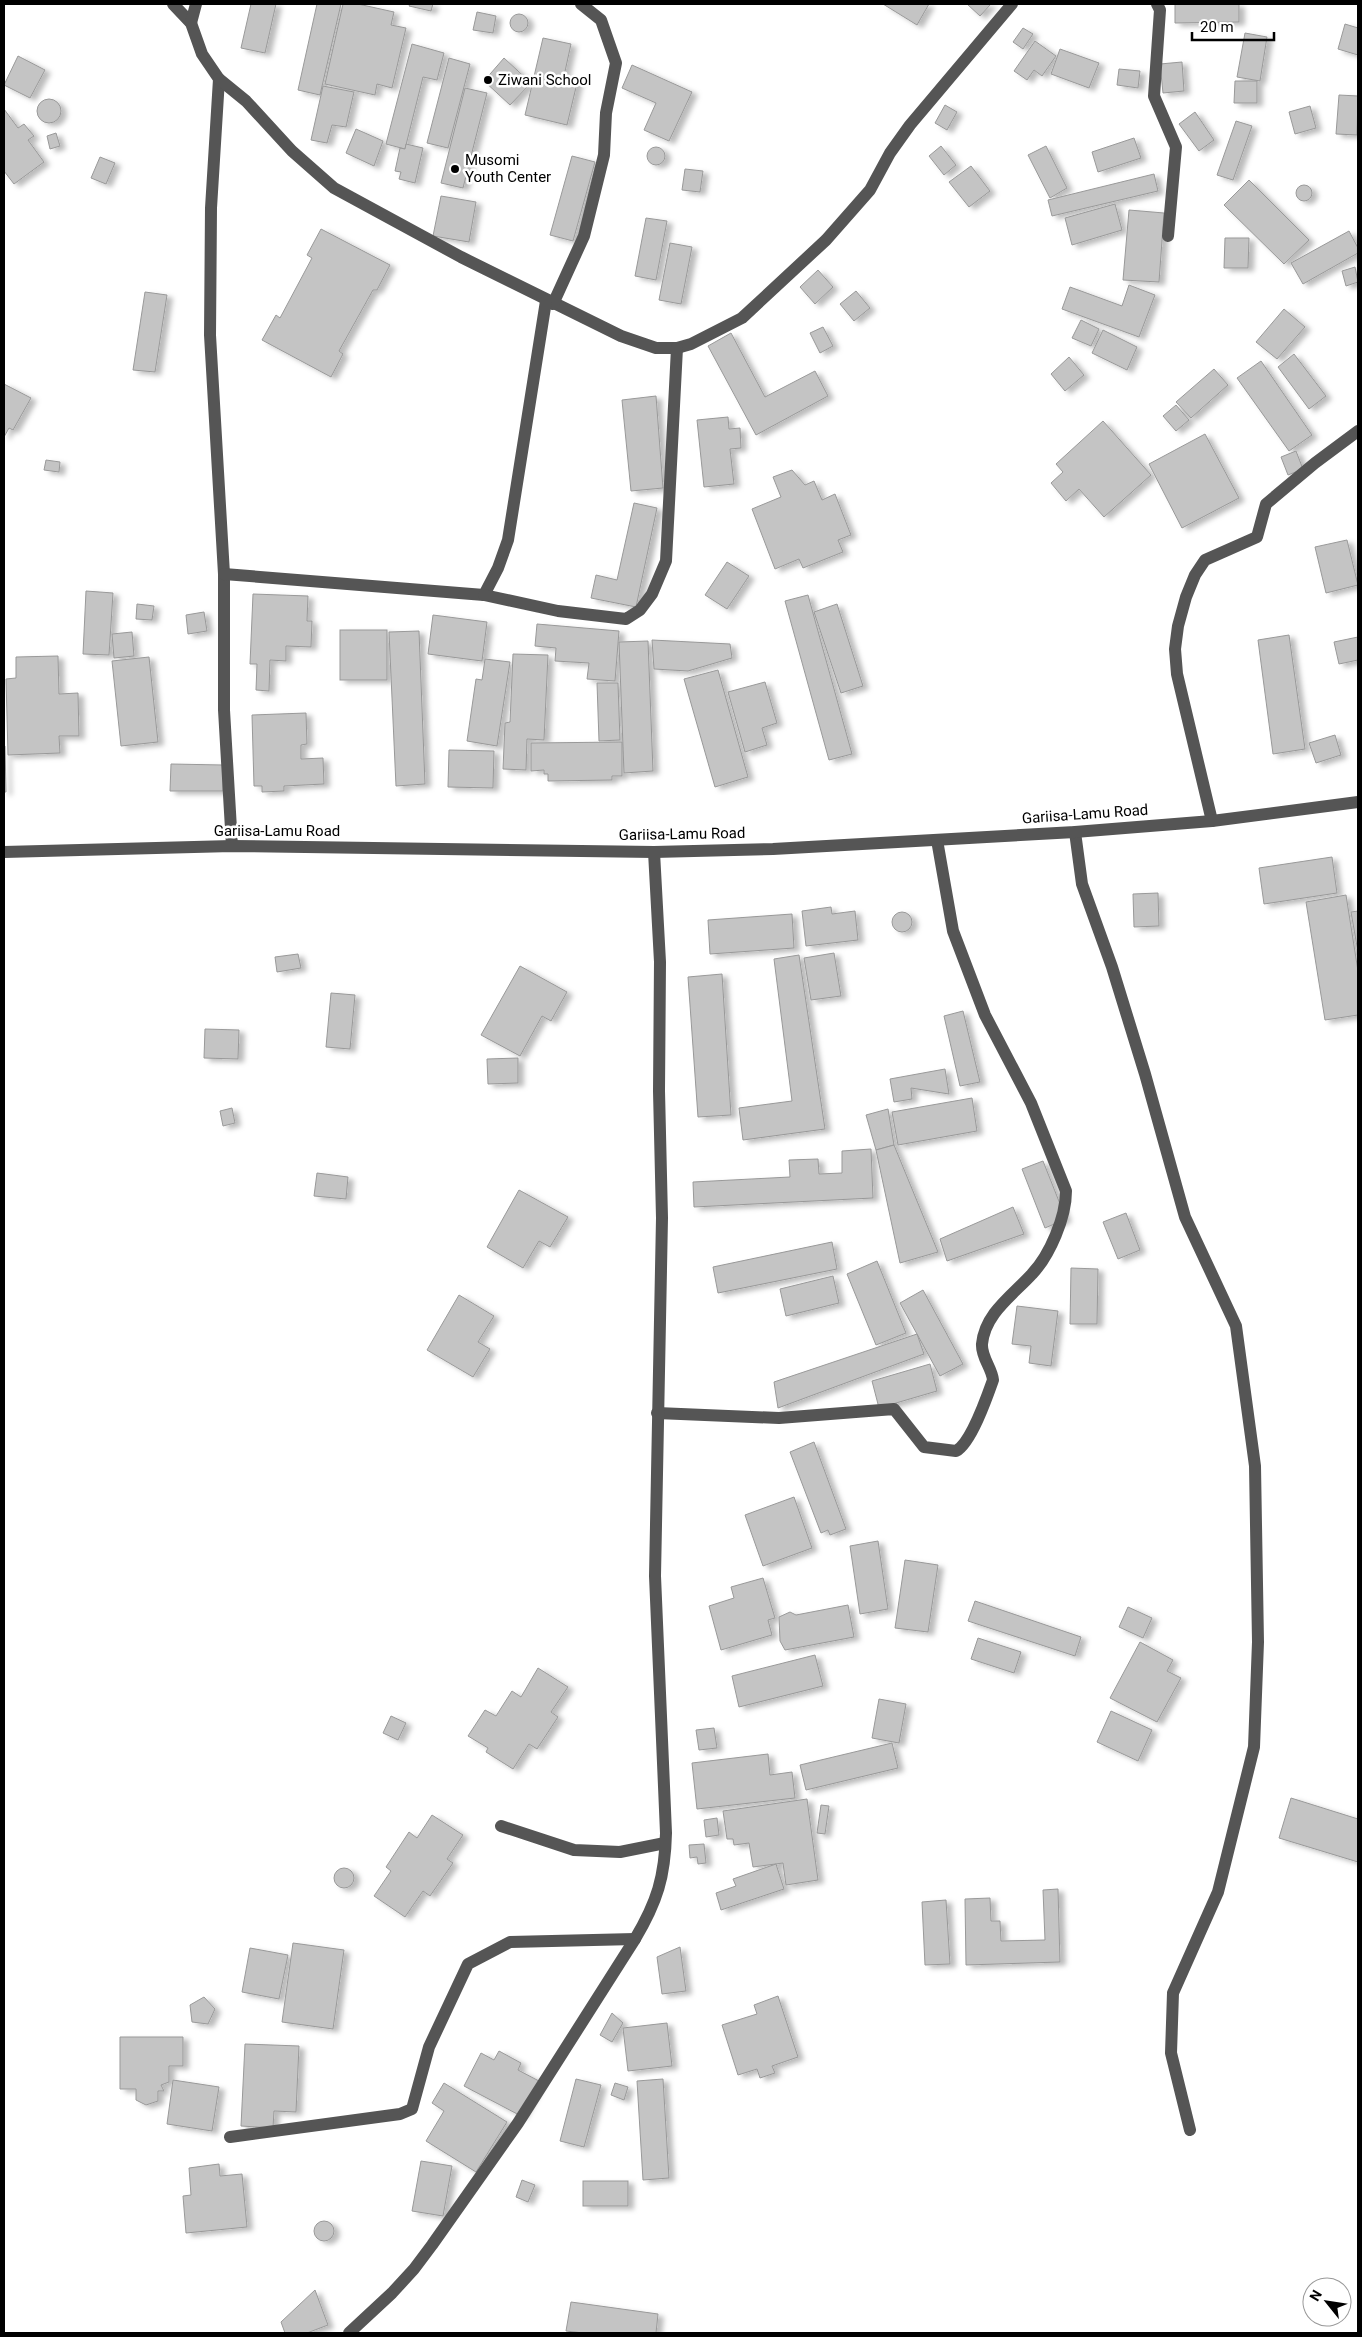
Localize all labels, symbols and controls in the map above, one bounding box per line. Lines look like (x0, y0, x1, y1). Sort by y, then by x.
scale bar (1192, 10, 1274, 42)
text: 20 m (1200, 18, 1234, 36)
place label: Ziwani School (498, 71, 592, 89)
marker: Ziwani School (482, 74, 494, 86)
place label: Musomi Youth Center (465, 151, 551, 186)
marker: Musomi Youth Center (449, 163, 461, 175)
street label: Gariisa-Lamu Road (1021, 801, 1149, 827)
street label: Gariisa-Lamu Road (214, 822, 340, 840)
street label: Gariisa-Lamu Road (619, 824, 745, 844)
north arrow (1302, 2277, 1352, 2327)
text: N (1306, 2287, 1325, 2304)

